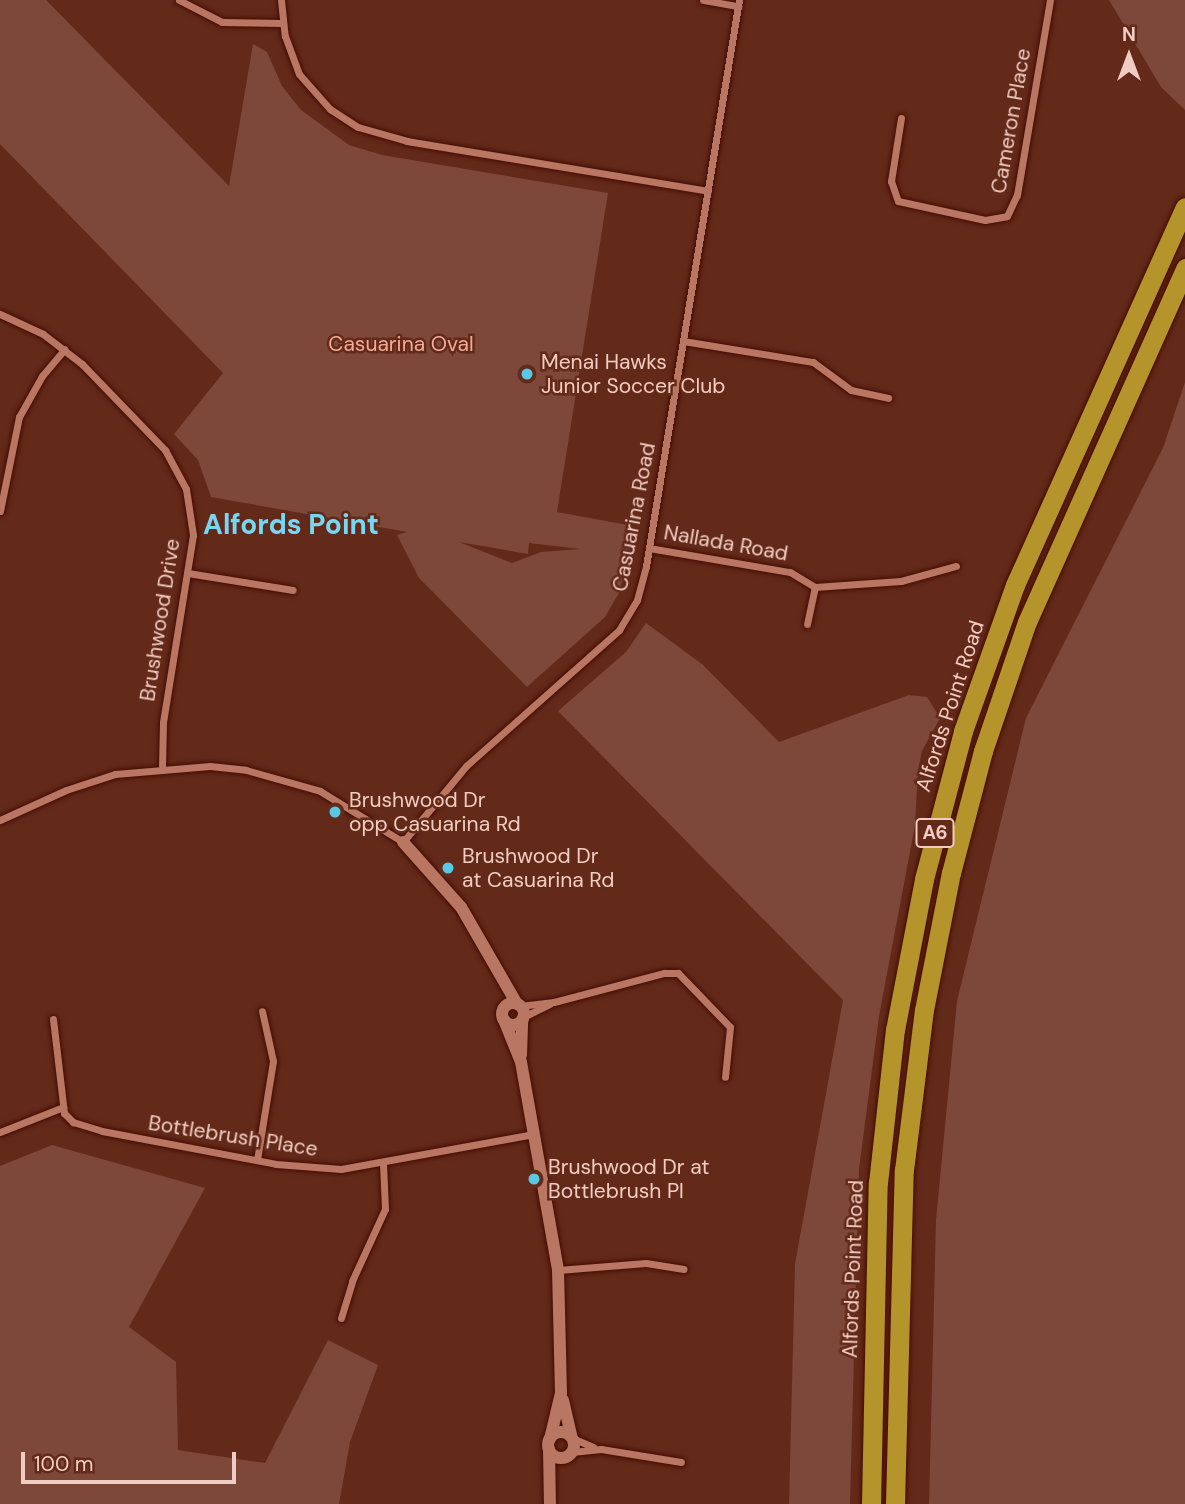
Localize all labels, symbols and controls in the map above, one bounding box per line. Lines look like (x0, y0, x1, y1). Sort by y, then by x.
north arrow (1094, 21, 1164, 91)
text: N (1122, 22, 1136, 47)
street label: Cameron Place (986, 47, 1036, 195)
park label: Casuarina Oval (328, 331, 474, 357)
place label: Menai Hawks Junior Soccer Club (541, 349, 725, 399)
marker: Menai Hawks Junior Soccer Club (519, 366, 535, 382)
street label: Casuarina Road (607, 440, 661, 594)
district label: Alfords Point (203, 508, 379, 542)
street label: Nallada Road (662, 520, 790, 566)
street label: Brushwood Drive (135, 537, 185, 703)
street label: Alfords Point Road (910, 617, 990, 795)
place label: Brushwood Dr opp Casuarina Rd (349, 787, 521, 837)
marker: Brushwood Dr opp Casuarina Rd (327, 804, 343, 820)
road number: A6 (914, 818, 956, 848)
place label: Brushwood Dr at Casuarina Rd (462, 843, 614, 893)
marker: Brushwood Dr at Casuarina Rd (440, 860, 456, 876)
street label: Bottlebrush Place (147, 1110, 319, 1162)
place label: Brushwood Dr at Bottlebrush Pl (548, 1154, 710, 1204)
marker: Brushwood Dr at Bottlebrush Pl (526, 1171, 542, 1187)
street label: Alfords Point Road (837, 1179, 869, 1359)
scale bar (24, 1438, 240, 1482)
text: 100 m (34, 1450, 94, 1478)

